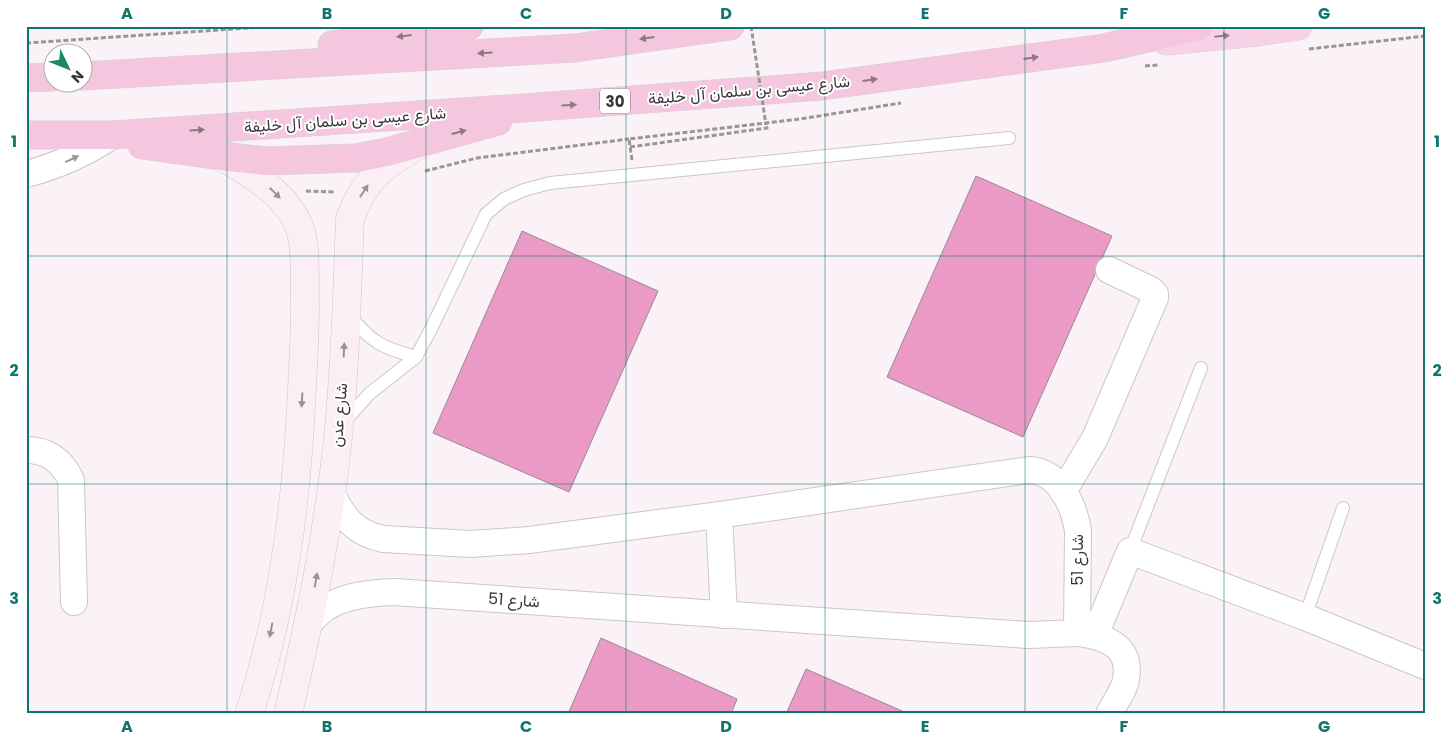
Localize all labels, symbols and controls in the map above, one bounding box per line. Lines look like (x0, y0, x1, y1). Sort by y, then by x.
text: A (121, 2, 133, 25)
text: B (322, 2, 332, 25)
text: C (520, 2, 532, 25)
text: D (720, 2, 732, 25)
text: E (921, 2, 929, 25)
text: F (1120, 2, 1129, 25)
text: G (1318, 2, 1330, 25)
one-way arrow (395, 32, 411, 40)
one-way arrow (1214, 32, 1230, 40)
one-way arrow (639, 34, 655, 42)
north arrow (42, 42, 92, 92)
one-way arrow (477, 50, 493, 58)
one-way arrow (1024, 53, 1040, 61)
text: N (67, 66, 88, 88)
street label: شارع عيسى بن سلمان آل خليفة (647, 70, 851, 110)
one-way arrow (863, 75, 879, 83)
road number: 30 (600, 88, 630, 114)
one-way arrow (561, 100, 577, 108)
street label: شارع عيسى بن سلمان آل خليفة (243, 101, 447, 139)
one-way arrow (190, 125, 206, 133)
one-way arrow (451, 128, 466, 136)
text: 1 (11, 130, 17, 153)
text: 1 (1434, 130, 1440, 153)
one-way arrow (64, 155, 79, 163)
one-way arrow (359, 184, 369, 198)
one-way arrow (269, 187, 281, 199)
one-way arrow (340, 342, 348, 358)
text: 2 (9, 359, 19, 382)
text: 2 (1432, 359, 1442, 382)
street label: شارع عدن (325, 382, 353, 448)
one-way arrow (297, 392, 305, 408)
street label: شارع 51 (1066, 534, 1089, 586)
one-way arrow (313, 572, 321, 588)
text: 3 (9, 587, 19, 610)
street label: شارع 51 (487, 587, 541, 613)
text: 3 (1432, 587, 1442, 610)
one-way arrow (267, 623, 275, 639)
text: A (121, 715, 133, 738)
text: B (322, 715, 332, 738)
text: C (520, 715, 532, 738)
text: D (720, 715, 732, 738)
text: E (921, 715, 929, 738)
text: F (1120, 715, 1129, 738)
text: G (1318, 715, 1330, 738)

